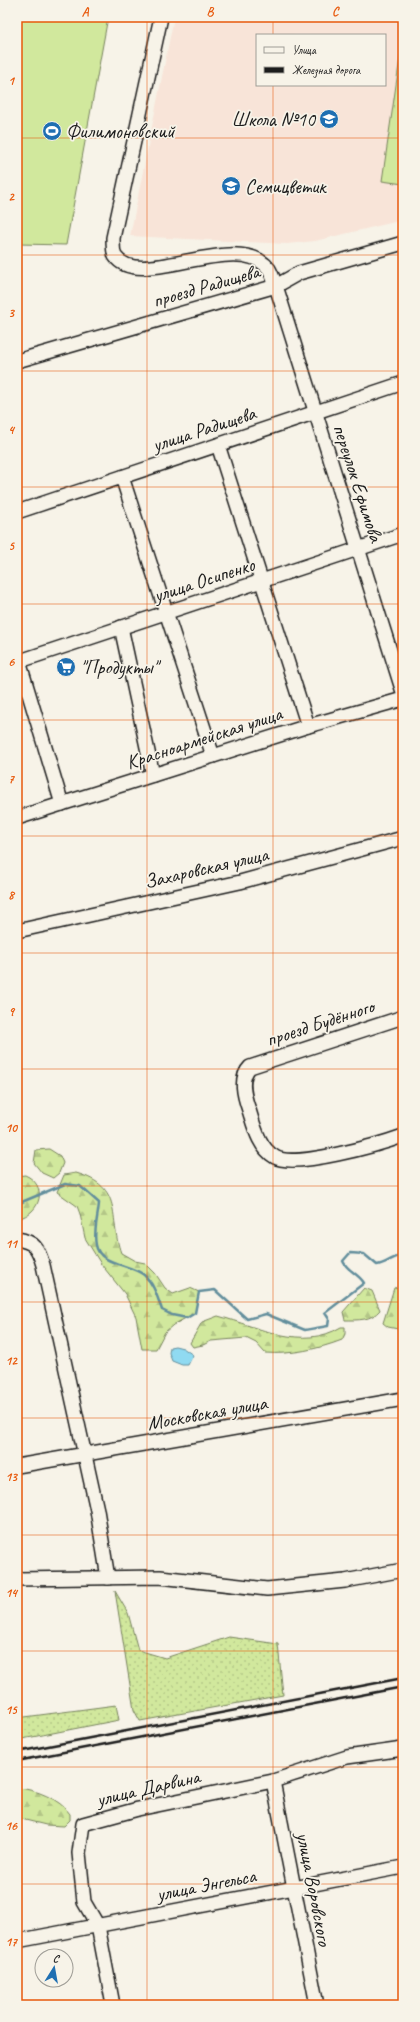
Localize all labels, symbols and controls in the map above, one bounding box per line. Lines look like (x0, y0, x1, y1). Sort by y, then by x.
text: A (82, 4, 90, 20)
text: B (207, 4, 215, 20)
text: C (332, 4, 340, 20)
legend (256, 34, 386, 86)
text: Улица (292, 42, 317, 58)
text: Железная дорога (292, 62, 361, 78)
text: 1 (8, 73, 16, 89)
place label: Школа №10 (232, 107, 317, 132)
school or university icon: Школа №10 (318, 108, 340, 130)
place label: Филимоновский (66, 119, 176, 144)
sports icon: Филимоновский (41, 120, 63, 142)
place label: Семицветик (245, 174, 327, 199)
school or university icon: Семицветик (220, 175, 242, 197)
text: 2 (8, 189, 15, 205)
street label: проезд Радищева (150, 258, 264, 313)
text: 3 (8, 305, 15, 321)
street label: улица Радищева (148, 400, 260, 458)
street label: переулок Ефимова (327, 421, 389, 546)
text: 4 (8, 422, 16, 438)
text: 5 (8, 538, 15, 554)
street label: улица Осипенко (149, 552, 259, 608)
text: 6 (8, 654, 15, 670)
place label: "Продукты" (80, 655, 162, 680)
supermarket icon: "Продукты" (55, 656, 77, 678)
street label: Красноармейская улица (123, 700, 287, 775)
text: 7 (8, 771, 15, 787)
street label: Захаровская улица (142, 841, 272, 894)
text: 8 (8, 887, 16, 903)
street label: проезд Будённого (263, 993, 379, 1052)
text: 9 (8, 1004, 15, 1020)
text: 10 (5, 1120, 18, 1136)
text: 11 (5, 1236, 19, 1252)
text: 12 (5, 1353, 18, 1369)
street label: Московская улица (145, 1390, 270, 1436)
text: 13 (5, 1469, 18, 1485)
text: 14 (5, 1585, 19, 1601)
text: 15 (5, 1702, 18, 1718)
street label: улица Дарвина (93, 1764, 204, 1812)
text: 16 (5, 1818, 18, 1834)
street label: улица Воровского (291, 1829, 337, 1949)
street label: улица Энгельса (153, 1863, 260, 1907)
text: 17 (5, 1934, 18, 1950)
north arrow (34, 1948, 74, 1988)
text: С (52, 1951, 61, 1966)

